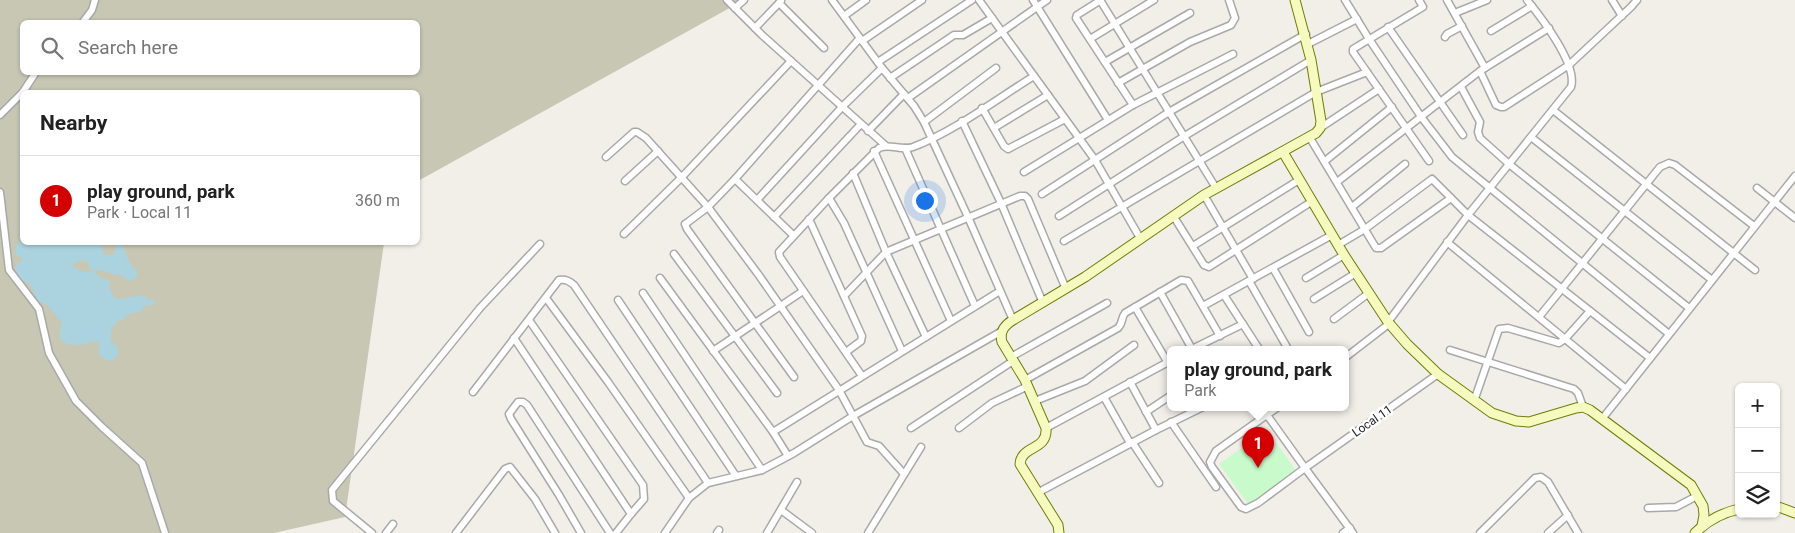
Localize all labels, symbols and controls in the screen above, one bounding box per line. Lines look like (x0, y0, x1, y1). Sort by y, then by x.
search box (20, 20, 420, 75)
icon: search (38, 34, 66, 62)
text: Search here (78, 36, 178, 59)
text: Nearby (40, 111, 107, 135)
text: play ground, park (87, 180, 235, 203)
your location (912, 188, 938, 214)
text: 1 (51, 191, 61, 210)
text: 360 m (355, 191, 400, 210)
text: Park · Local 11 (87, 203, 192, 222)
popup (1167, 346, 1349, 411)
text: play ground, park (1184, 358, 1332, 381)
text: Park (1184, 381, 1216, 400)
map controls (1735, 383, 1780, 518)
button: + (1735, 383, 1780, 428)
street label: Local 11 (1349, 402, 1395, 440)
pin: 1 (1242, 427, 1274, 468)
button: − (1735, 428, 1780, 473)
button: layers (1735, 473, 1780, 518)

